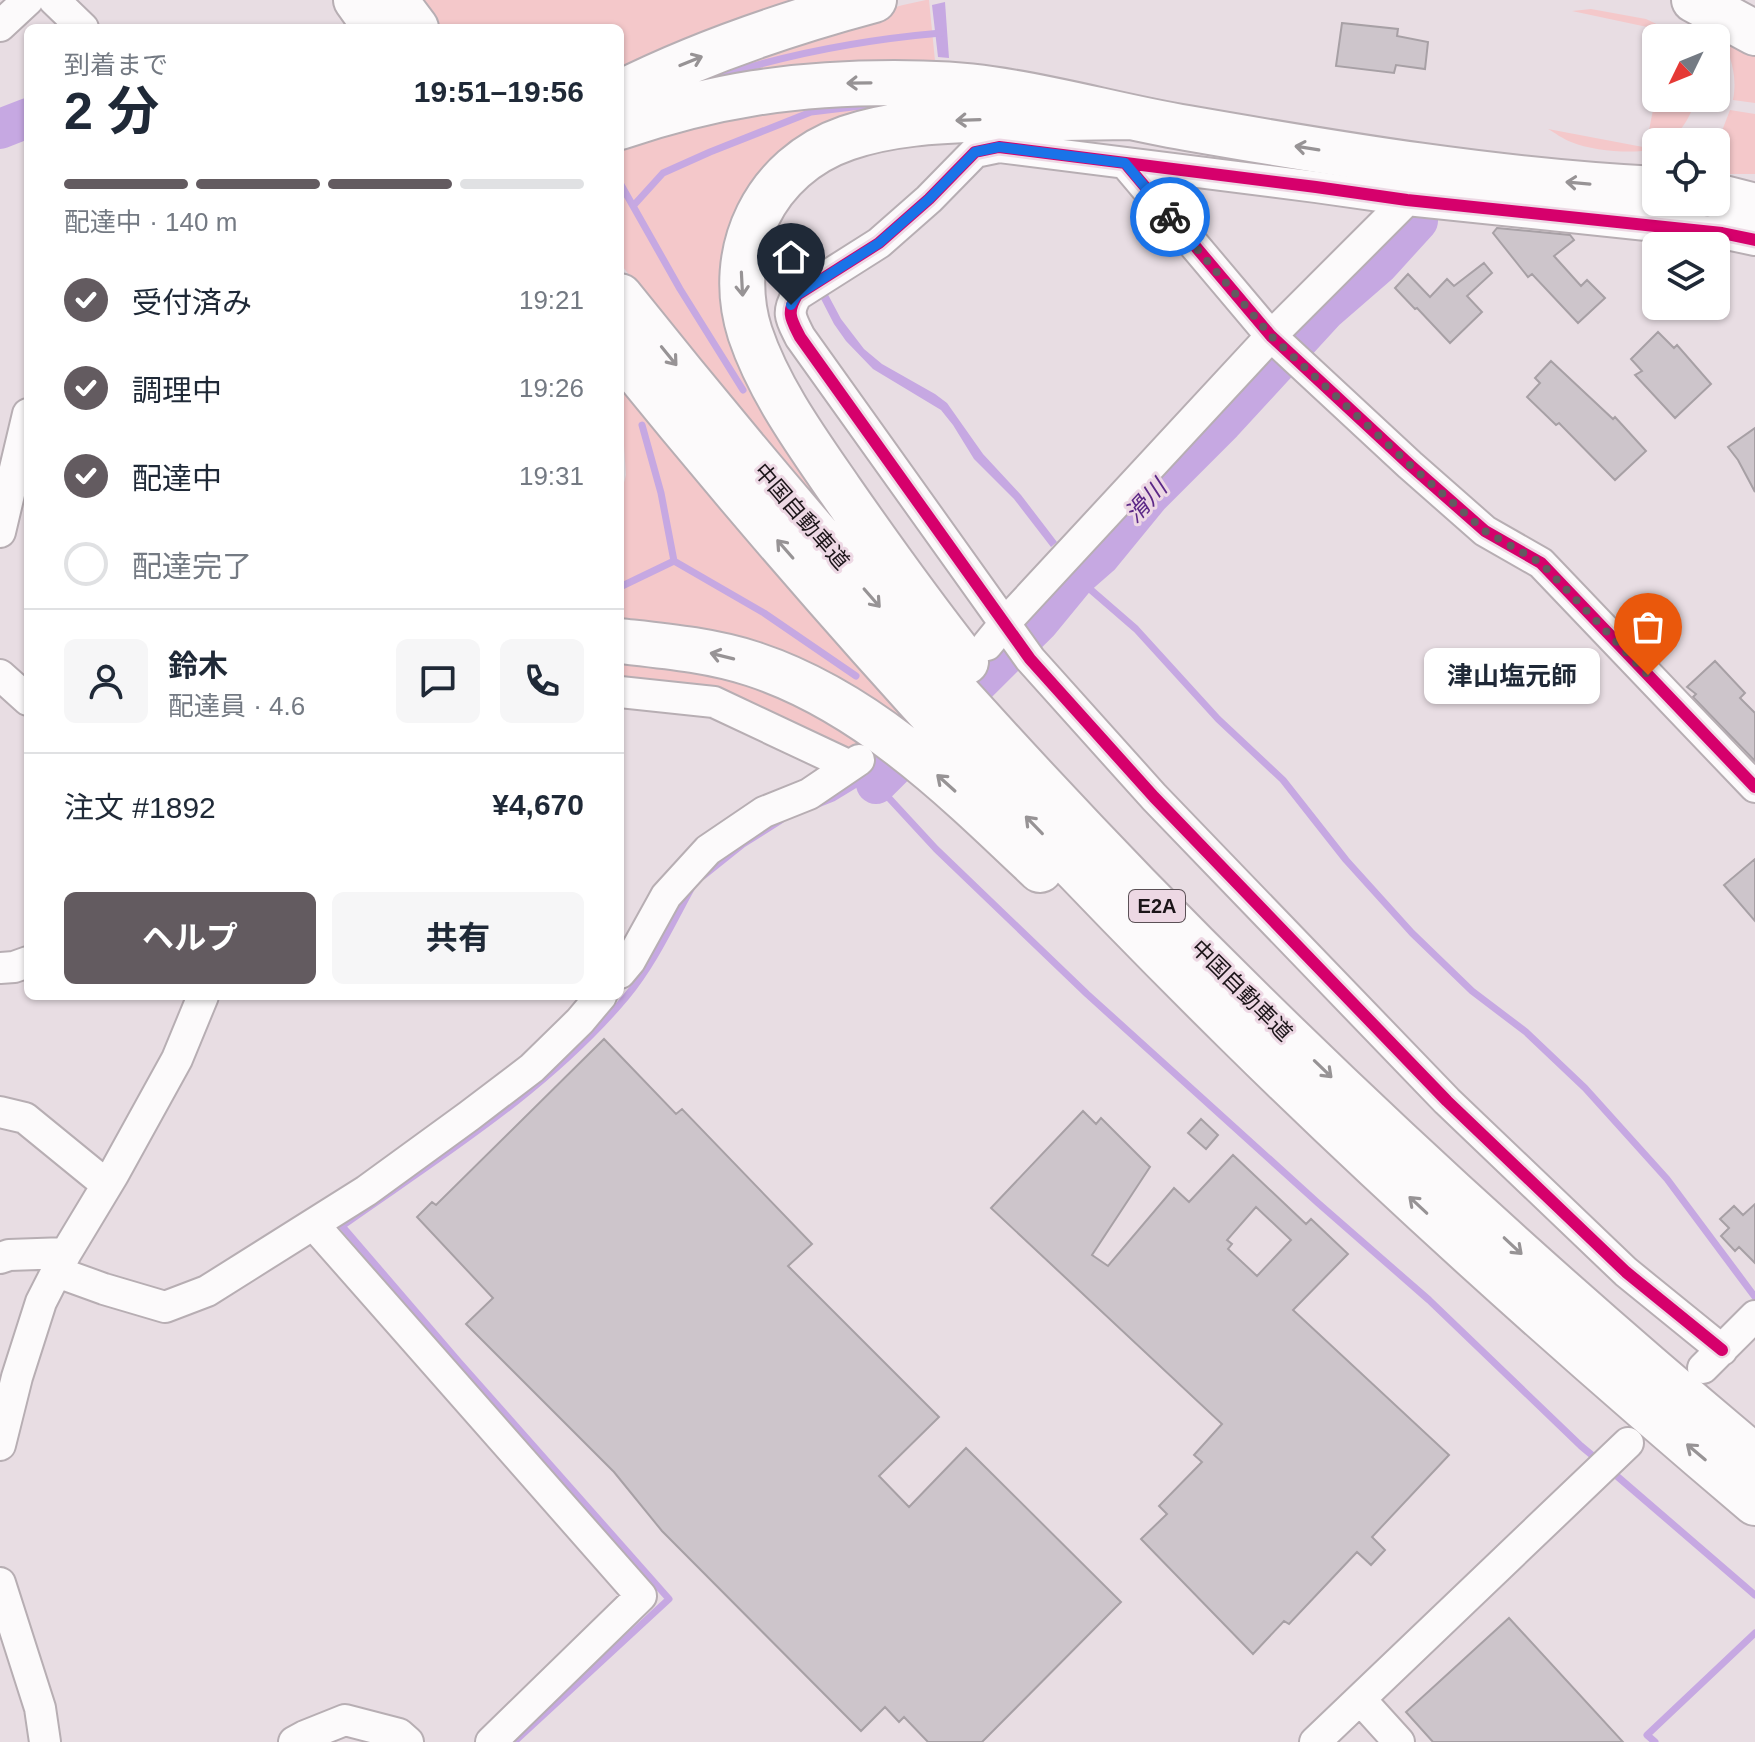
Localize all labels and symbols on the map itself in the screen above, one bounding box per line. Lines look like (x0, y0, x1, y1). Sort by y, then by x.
north arrow (1642, 24, 1730, 112)
one-way arrow (678, 53, 703, 68)
one-way arrow (846, 76, 873, 91)
one-way arrow (955, 112, 982, 127)
one-way arrow (1294, 140, 1320, 155)
one-way arrow (1565, 176, 1592, 191)
courier (1130, 177, 1210, 257)
pin (757, 223, 825, 305)
one-way arrow (735, 270, 750, 297)
one-way arrow (660, 346, 678, 366)
street label: 中国自動車道 (749, 458, 854, 574)
water label: 滑川 (1119, 472, 1174, 527)
one-way arrow (777, 539, 795, 559)
one-way arrow (863, 587, 881, 608)
pin (1614, 593, 1682, 675)
callout: 津山塩元師 (1424, 647, 1600, 703)
one-way arrow (710, 648, 736, 663)
one-way arrow (936, 775, 956, 793)
one-way arrow (1025, 815, 1044, 835)
road number: E2A (1129, 890, 1185, 922)
street label: 中国自動車道 (1186, 935, 1297, 1046)
one-way arrow (1313, 1059, 1332, 1078)
one-way arrow (1408, 1195, 1428, 1214)
one-way arrow (1503, 1237, 1523, 1255)
one-way arrow (1686, 1443, 1706, 1461)

